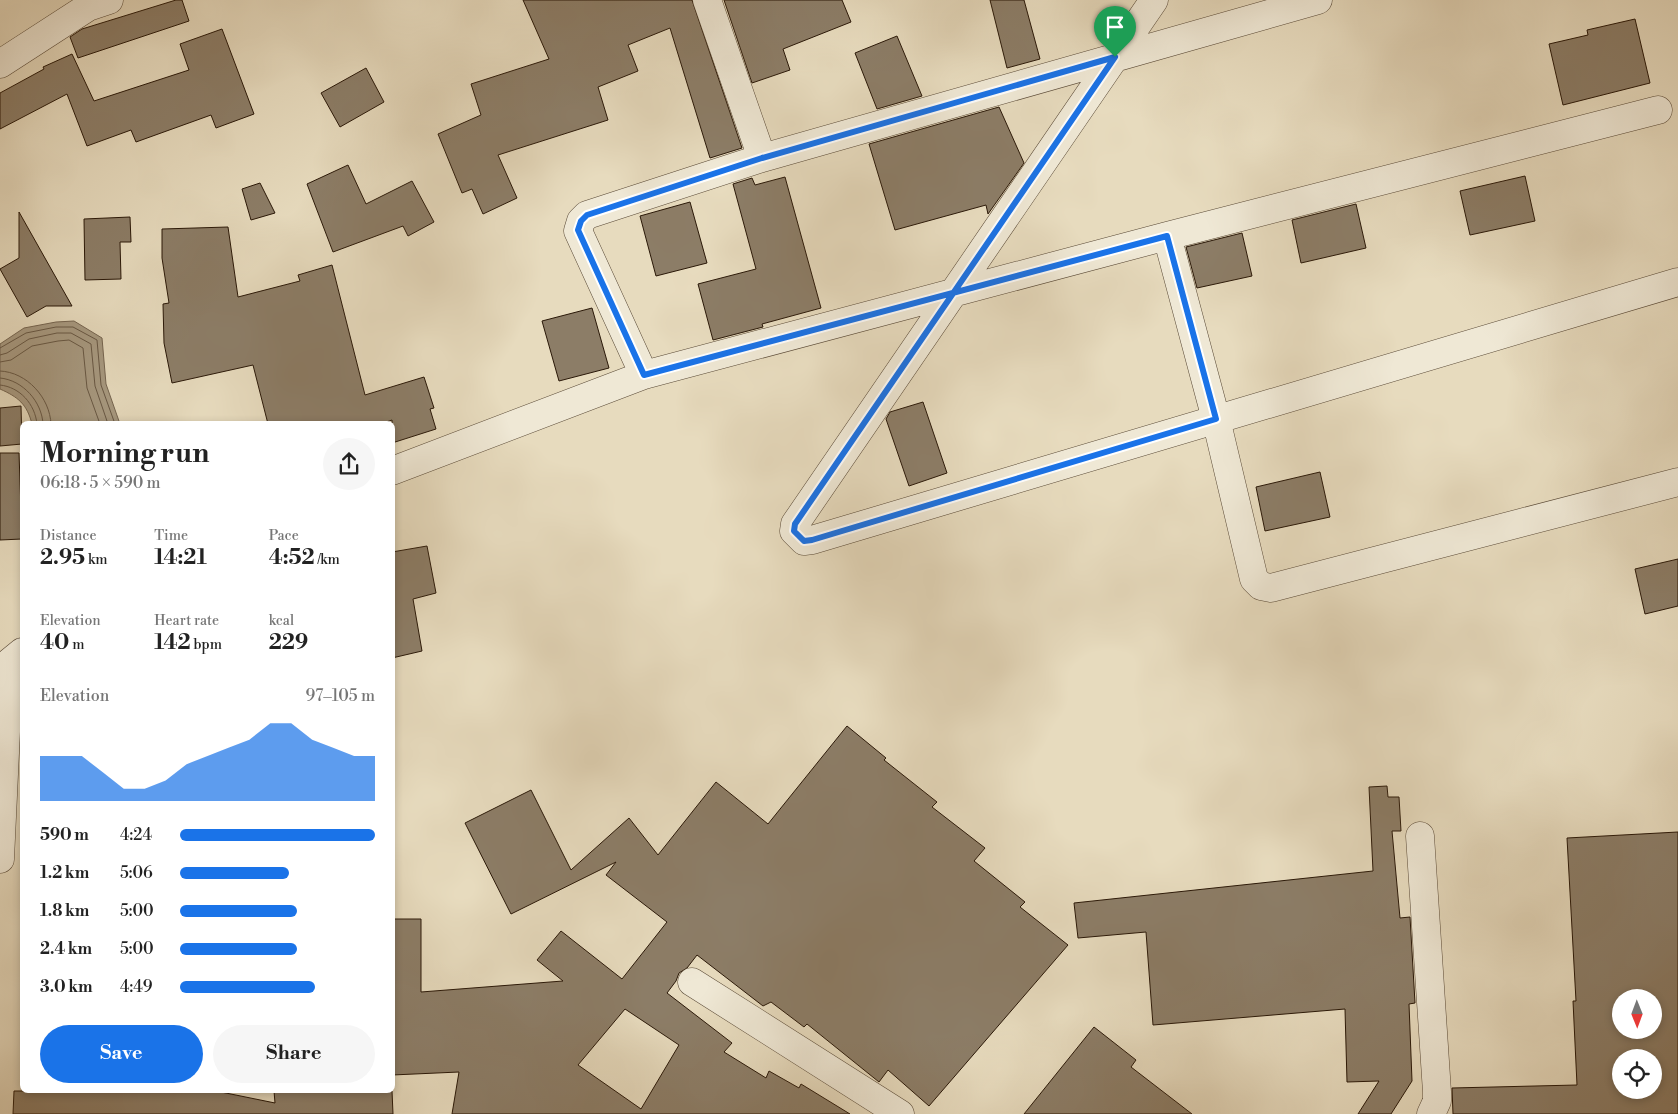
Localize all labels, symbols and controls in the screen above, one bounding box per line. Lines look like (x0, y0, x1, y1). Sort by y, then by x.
pin (1094, 6, 1136, 57)
icon: arrive (1101, 13, 1129, 41)
text: Morning run (40, 436, 209, 471)
button: share (323, 438, 375, 490)
text: 06:18 · 5 × 590 m (40, 473, 161, 493)
text: Distance (40, 527, 97, 545)
text: Time (154, 527, 188, 545)
text: Pace (269, 527, 299, 545)
text: 2.95 (40, 545, 85, 571)
text: 14:21 (154, 545, 207, 571)
text: 4:52 (269, 545, 315, 571)
text: km (85, 551, 108, 569)
text: /km (315, 551, 340, 569)
text: Elevation (40, 612, 101, 630)
text: Heart rate (154, 612, 219, 630)
text: kcal (269, 612, 294, 630)
text: 40 (40, 630, 69, 656)
text: 142 (154, 630, 191, 656)
text: 229 (269, 630, 308, 656)
text: m (69, 636, 85, 654)
text: bpm (191, 636, 222, 654)
text: Elevation (40, 686, 109, 706)
text: 97–105 m (306, 686, 375, 706)
text: 590 m (40, 825, 89, 845)
text: 4:24 (120, 825, 152, 845)
text: 1.2 km (40, 863, 89, 883)
text: 5:06 (120, 863, 153, 883)
text: 1.8 km (40, 901, 89, 921)
text: 5:00 (120, 901, 154, 921)
text: 2.4 km (40, 939, 92, 959)
text: 5:00 (120, 939, 154, 959)
text: 3.0 km (40, 977, 93, 997)
text: 4:49 (120, 977, 152, 997)
north arrow (1612, 989, 1662, 1039)
map controls (1612, 989, 1662, 1099)
button: Save (40, 1025, 203, 1083)
button: Share (213, 1025, 375, 1083)
button: locate (1612, 1049, 1662, 1099)

